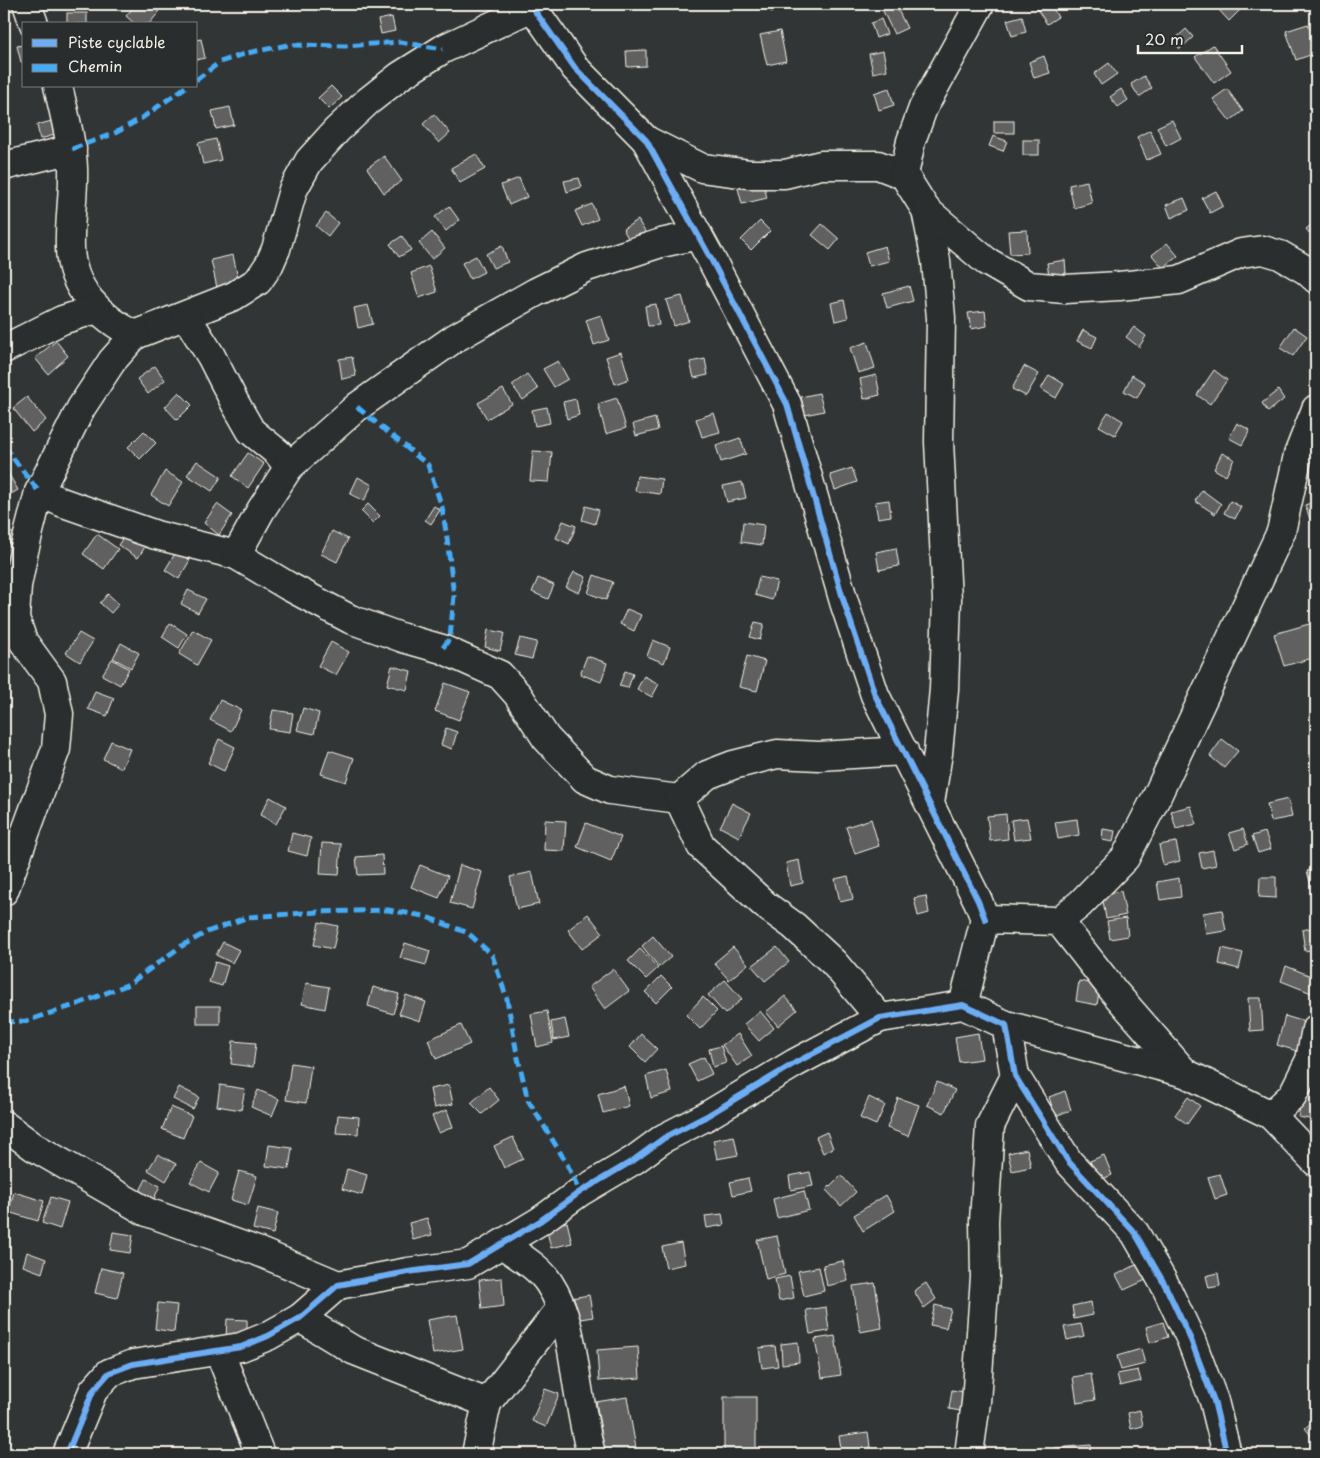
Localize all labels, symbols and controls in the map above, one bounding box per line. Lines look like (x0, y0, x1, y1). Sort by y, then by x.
legend (22, 22, 198, 88)
scale bar (1138, 22, 1241, 54)
text: 20 m (1145, 27, 1184, 50)
text: Piste cyclable (68, 30, 165, 53)
text: Chemin (68, 54, 122, 77)

